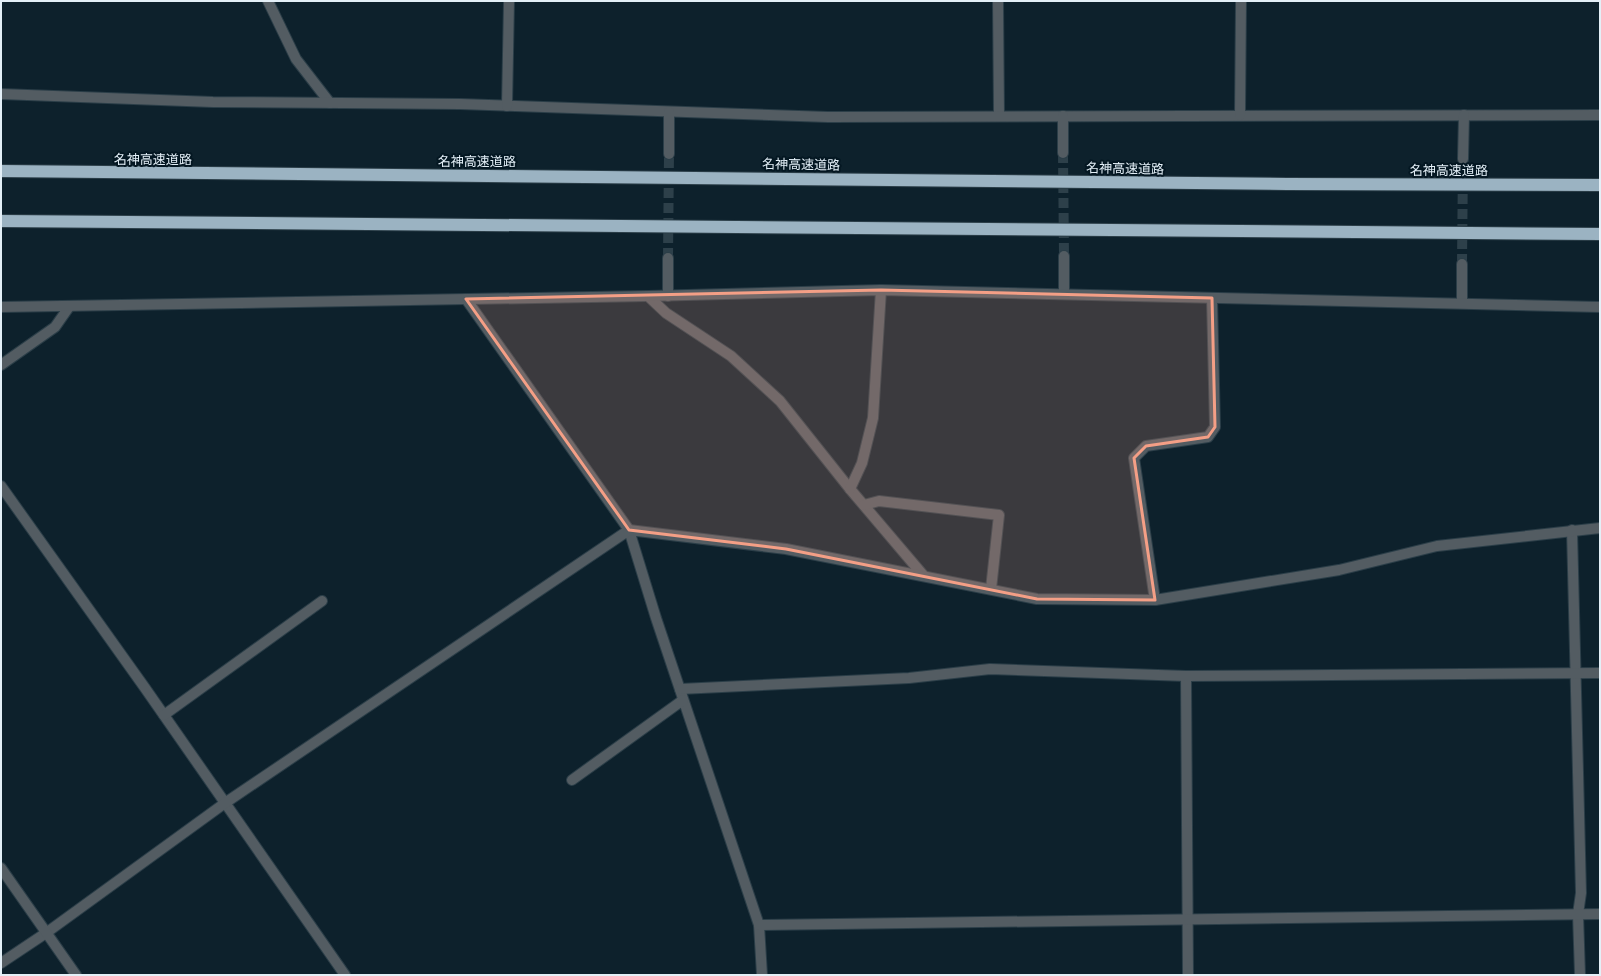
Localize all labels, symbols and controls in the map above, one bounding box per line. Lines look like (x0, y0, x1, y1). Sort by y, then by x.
street label: 名神高速道路 (114, 152, 192, 167)
street label: 名神高速道路 (438, 154, 516, 169)
street label: 名神高速道路 (762, 156, 840, 173)
street label: 名神高速道路 (1086, 160, 1164, 177)
street label: 名神高速道路 (1410, 163, 1488, 178)

